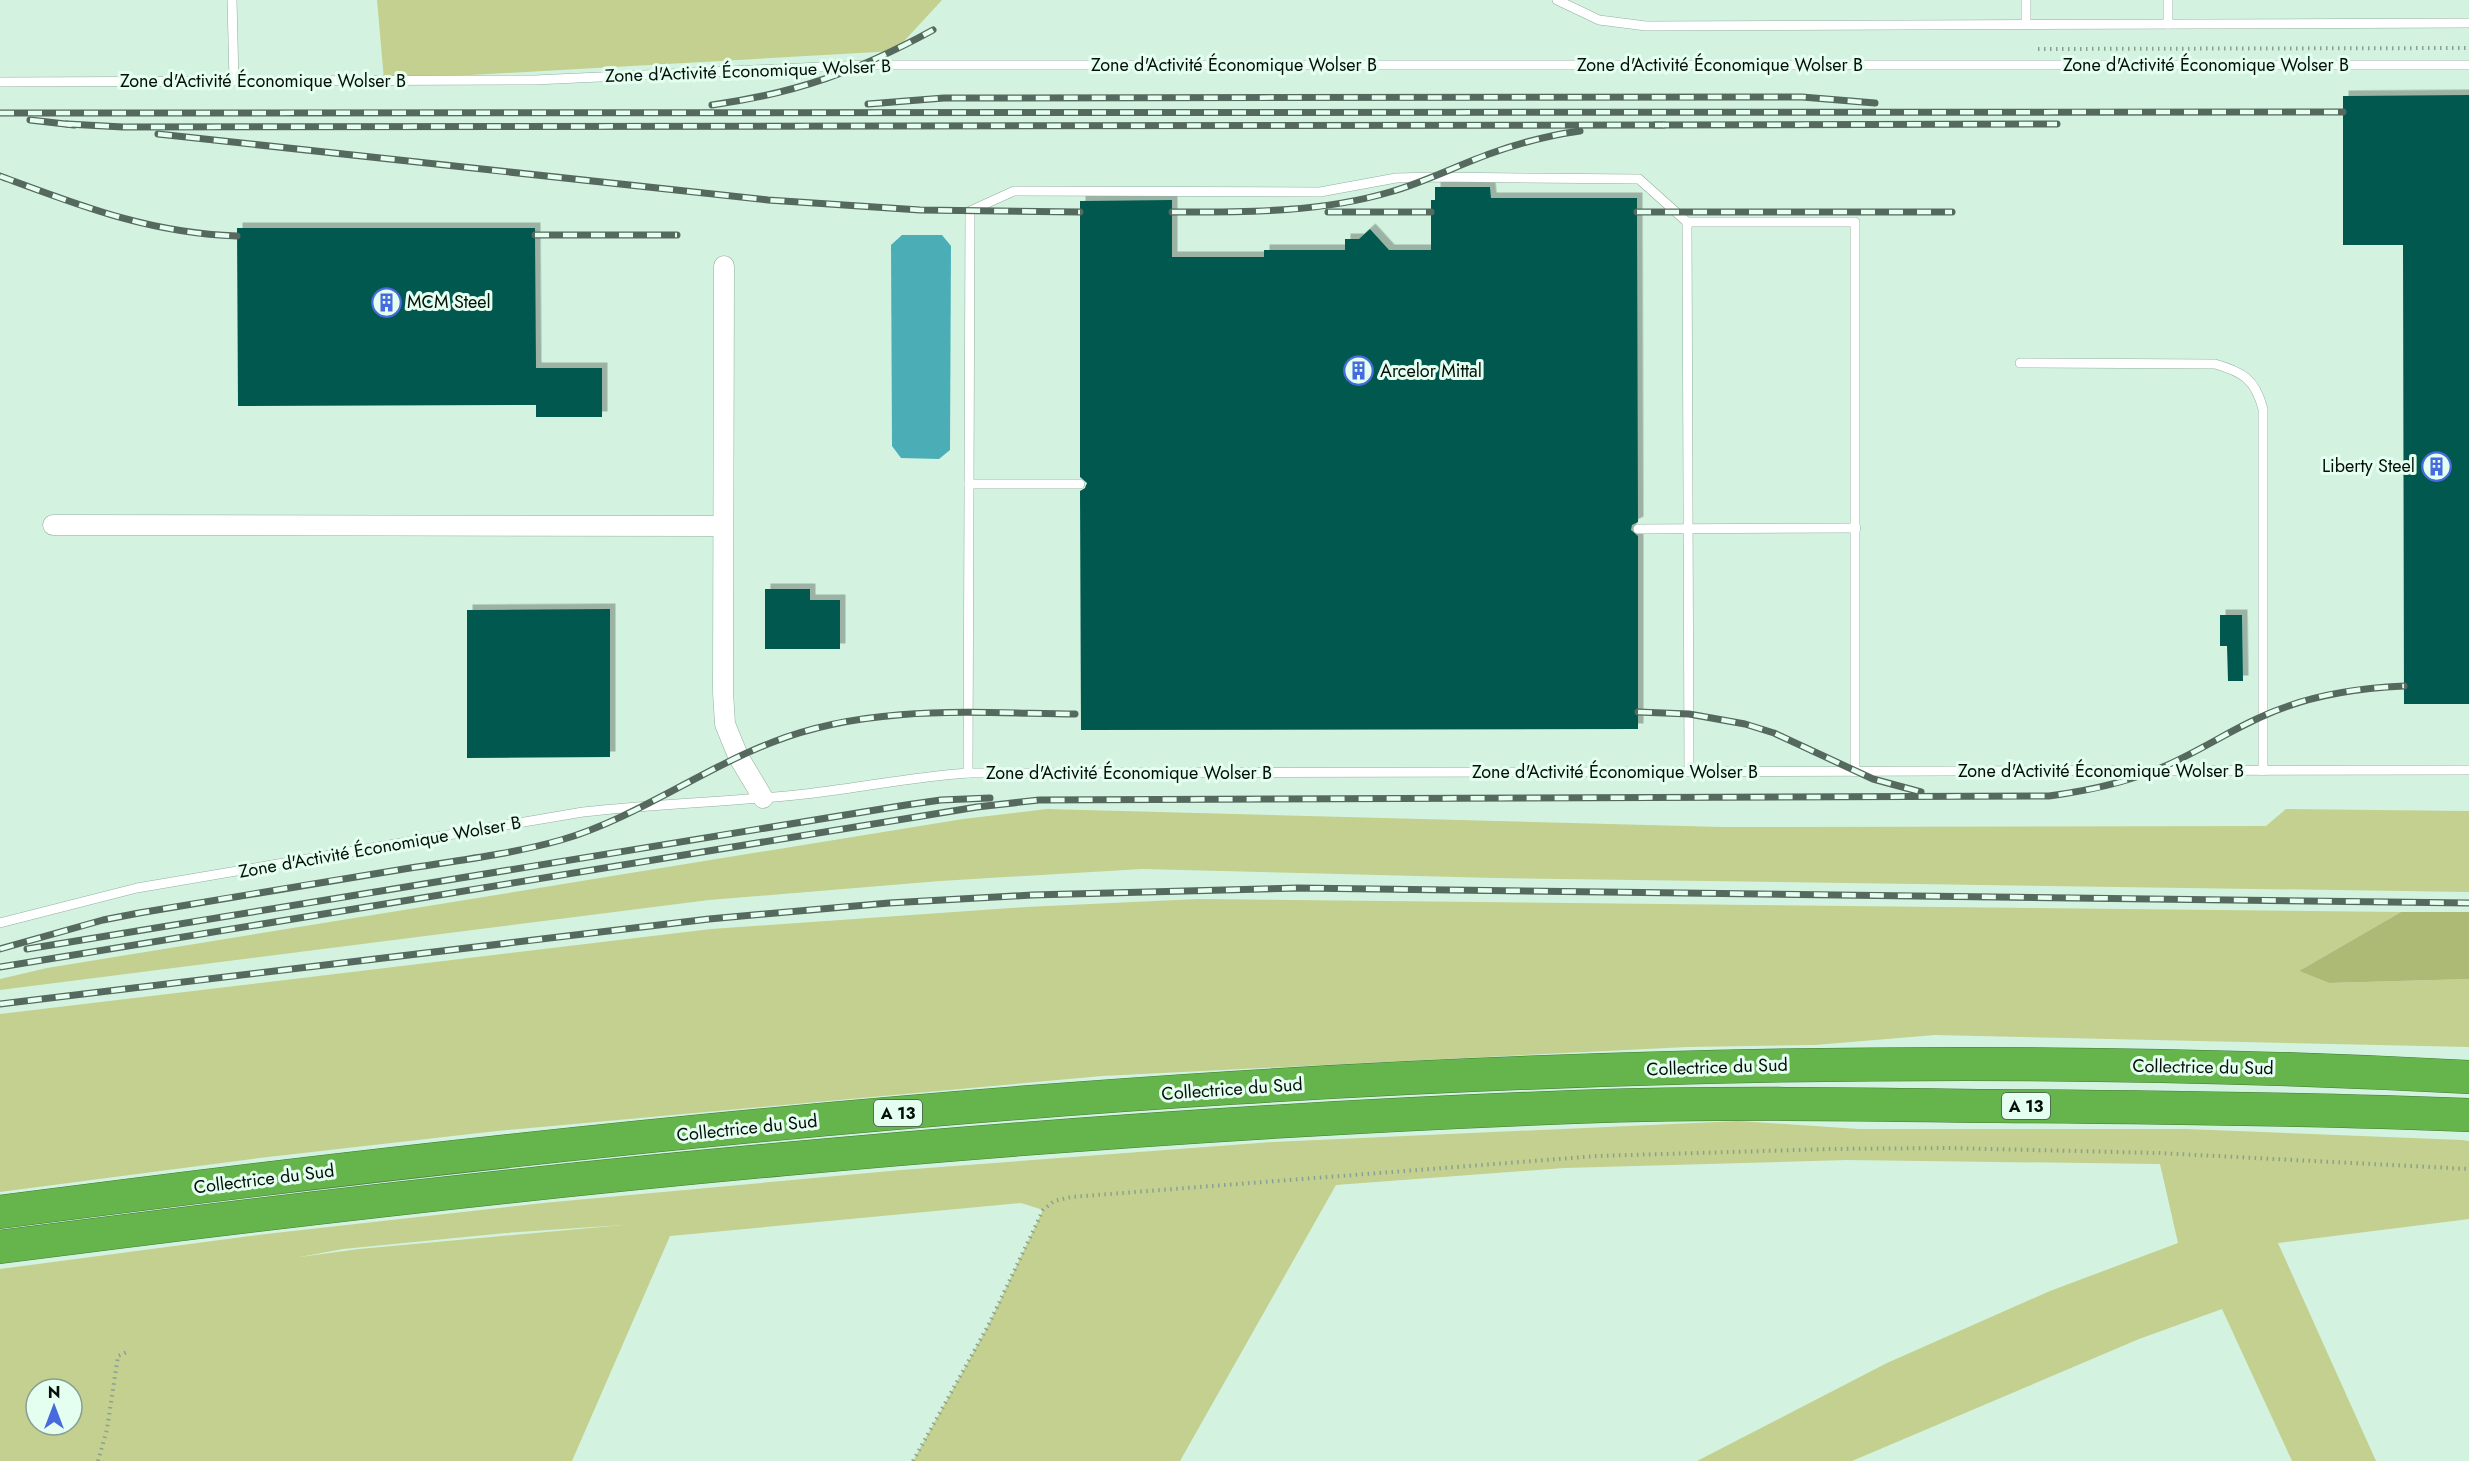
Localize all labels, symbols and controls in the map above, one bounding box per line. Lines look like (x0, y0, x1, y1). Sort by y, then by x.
street label: Zone d'Activité Économique Wolser B (1091, 52, 1377, 78)
street label: Zone d'Activité Économique Wolser B (1577, 52, 1863, 78)
street label: Zone d'Activité Économique Wolser B (2063, 52, 2349, 78)
street label: Zone d'Activité Économique Wolser B (605, 53, 891, 89)
street label: Zone d'Activité Économique Wolser B (120, 68, 406, 94)
building icon: MCM Steel (370, 286, 402, 318)
place label: MCM Steel (407, 289, 491, 315)
building icon: Arcelor Mittal (1343, 355, 1375, 387)
place label: Arcelor Mittal (1380, 358, 1482, 384)
building icon: Liberty Steel (2420, 450, 2452, 482)
place label: Liberty Steel (2322, 453, 2415, 479)
street label: Zone d'Activité Économique Wolser B (1958, 758, 2244, 784)
street label: Zone d'Activité Économique Wolser B (1472, 759, 1758, 785)
street label: Zone d'Activité Économique Wolser B (986, 760, 1272, 786)
street label: Zone d'Activité Économique Wolser B (237, 809, 523, 885)
street label: Collectrice du Sud (1646, 1052, 1788, 1082)
street label: Collectrice du Sud (2132, 1053, 2274, 1081)
street label: Collectrice du Sud (1161, 1071, 1303, 1107)
road number: A 13 (2002, 1093, 2050, 1119)
road number: A 13 (874, 1100, 922, 1126)
street label: Collectrice du Sud (675, 1108, 819, 1148)
street label: Collectrice du Sud (192, 1157, 336, 1201)
north arrow (24, 1377, 84, 1437)
text: N (48, 1381, 60, 1404)

